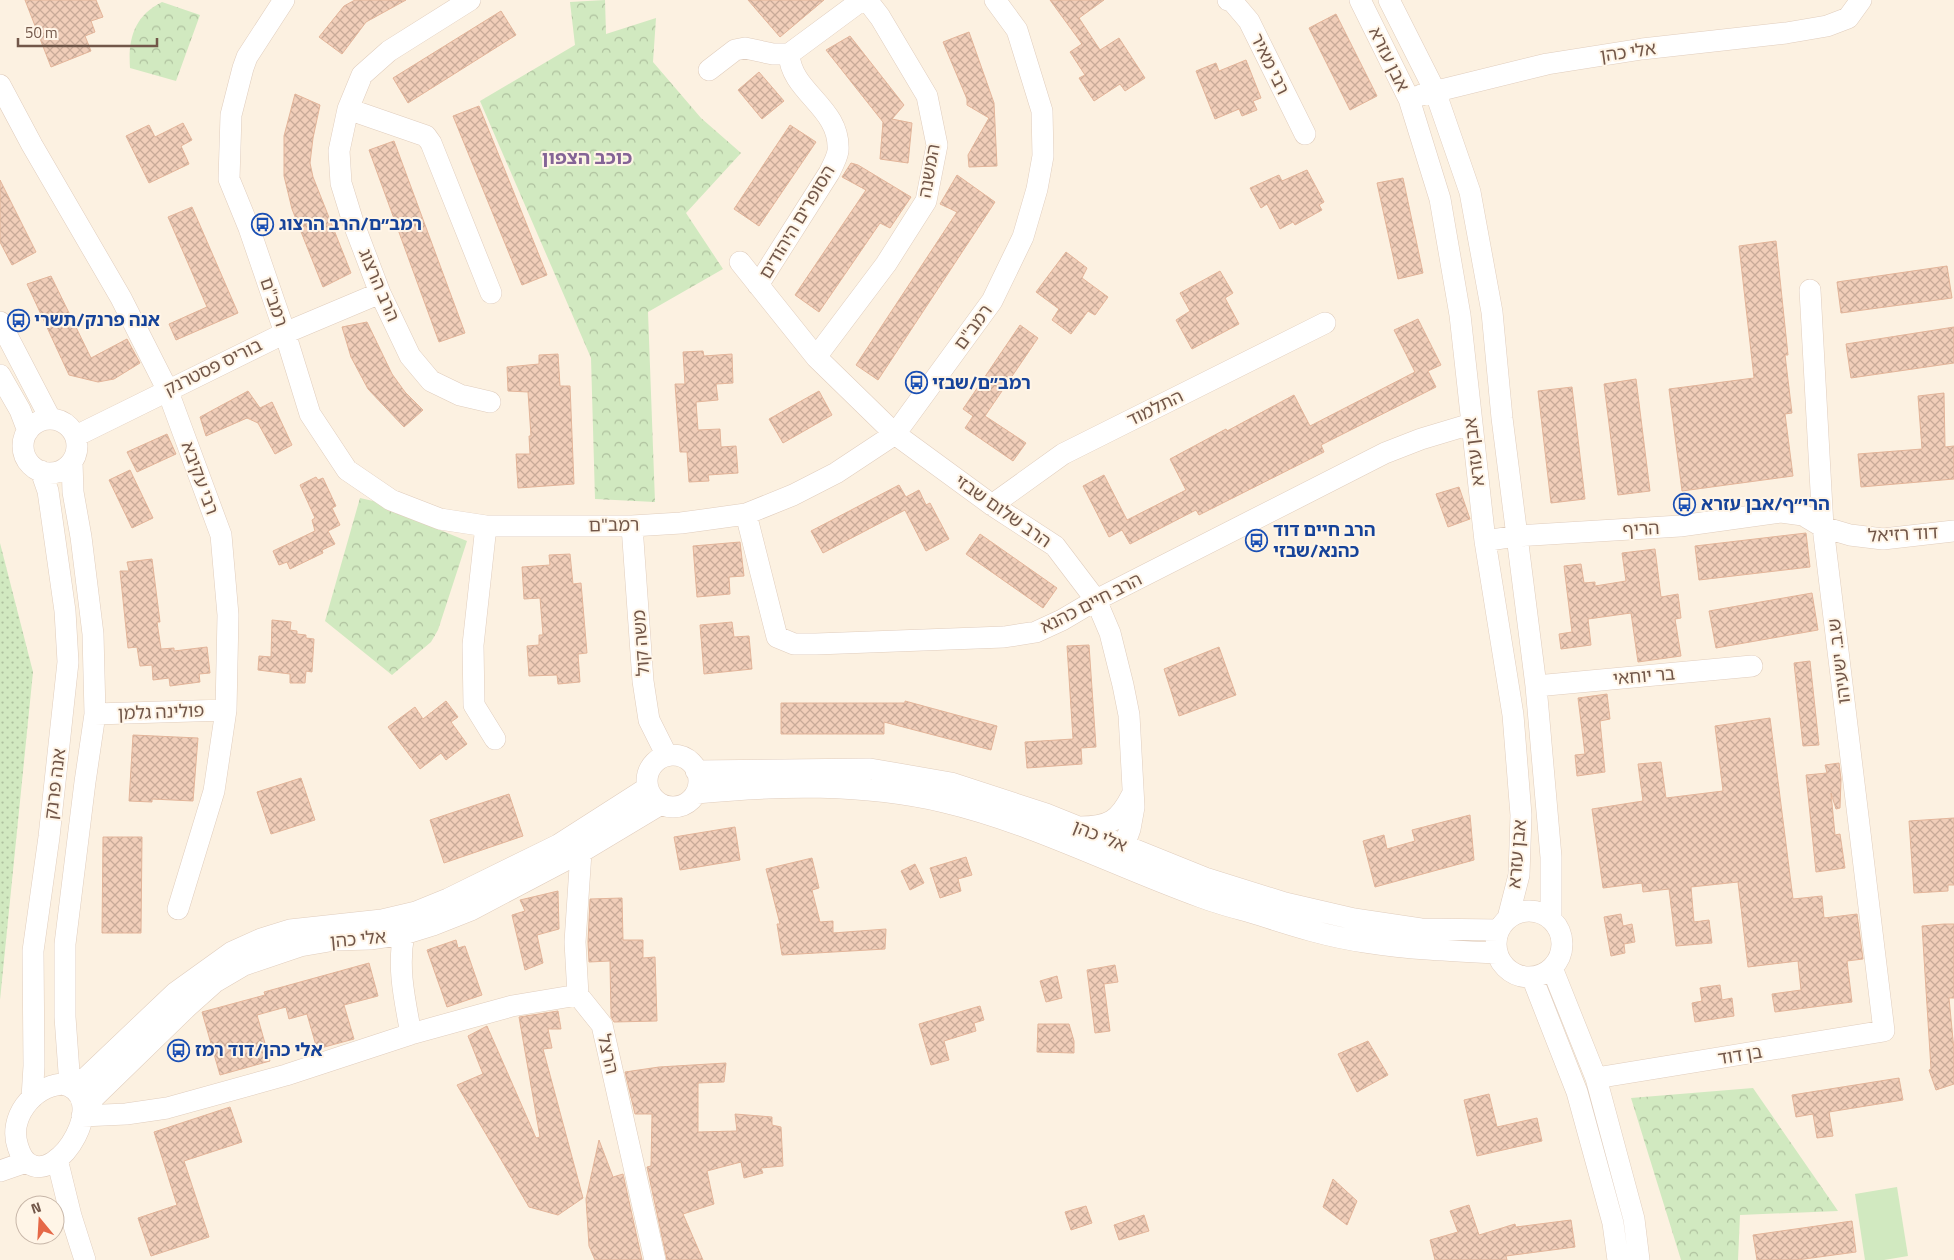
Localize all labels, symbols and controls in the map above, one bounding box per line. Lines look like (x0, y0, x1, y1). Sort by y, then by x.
scale bar (18, 15, 156, 47)
text: 50 m (25, 21, 58, 44)
street label: אבן עזרא (1362, 22, 1417, 96)
street label: רבי מאיר (1244, 28, 1297, 99)
street label: אלי כהן (1598, 34, 1658, 69)
district label: כוכב הצפון (542, 142, 632, 171)
street label: המשנה (910, 142, 947, 200)
street label: הסופרים היהודים (752, 160, 841, 284)
place label: רמב״ם/הרב הרצוג (279, 210, 422, 237)
bus stop icon: רמב״ם/הרב הרצוג (251, 212, 275, 236)
street label: הרב הרצוג (352, 244, 407, 326)
street label: רמב"ם (253, 274, 295, 330)
street label: רמב"ם (947, 298, 998, 355)
place label: אנה פרנק/תשרי (34, 306, 160, 333)
bus stop icon: אנה פרנק/תשרי (6, 308, 30, 332)
street label: בוריס פסטרנק (159, 331, 267, 402)
place label: רמב״ם/שבזי (932, 369, 1031, 396)
bus stop icon: רמב״ם/שבזי (904, 371, 928, 395)
street label: התלמוד (1122, 382, 1188, 433)
street label: אבן עזרא (1456, 416, 1491, 488)
street label: רבי עקיבא (175, 437, 226, 518)
street label: הרב שלום שבזי (949, 467, 1057, 554)
place label: הרי״ף/אבן עזרא (1701, 490, 1830, 517)
bus stop icon: הרי״ף/אבן עזרא (1673, 492, 1697, 516)
street label: רמב"ם (589, 511, 639, 538)
street label: הריף (1622, 514, 1660, 543)
place label: הרב חיים דוד כהנא/שבזי (1273, 516, 1376, 564)
street label: דוד רזיאל (1867, 518, 1939, 549)
bus stop icon: הרב חיים דוד כהנא/שבזי (1245, 528, 1269, 552)
street label: הרב חיים כהנא (1035, 565, 1146, 640)
street label: משה קול (625, 609, 656, 677)
street label: ש.ב. ישעיהו (1820, 617, 1857, 705)
street label: בר יוחאי (1612, 659, 1676, 692)
street label: פולינה גלמן (117, 696, 205, 727)
street label: אנה פרנק (37, 747, 72, 821)
street label: אלי כהן (1069, 812, 1131, 859)
street label: אבן עזרא (1500, 818, 1533, 889)
street label: אלי כהן (329, 923, 387, 954)
street label: הרצל (591, 1031, 626, 1076)
place label: אלי כהן/דוד רמז (195, 1036, 323, 1063)
bus stop icon: אלי כהן/דוד רמז (167, 1038, 191, 1062)
street label: בן דוד (1716, 1038, 1764, 1071)
north arrow (15, 1195, 65, 1245)
text: N (28, 1196, 44, 1219)

